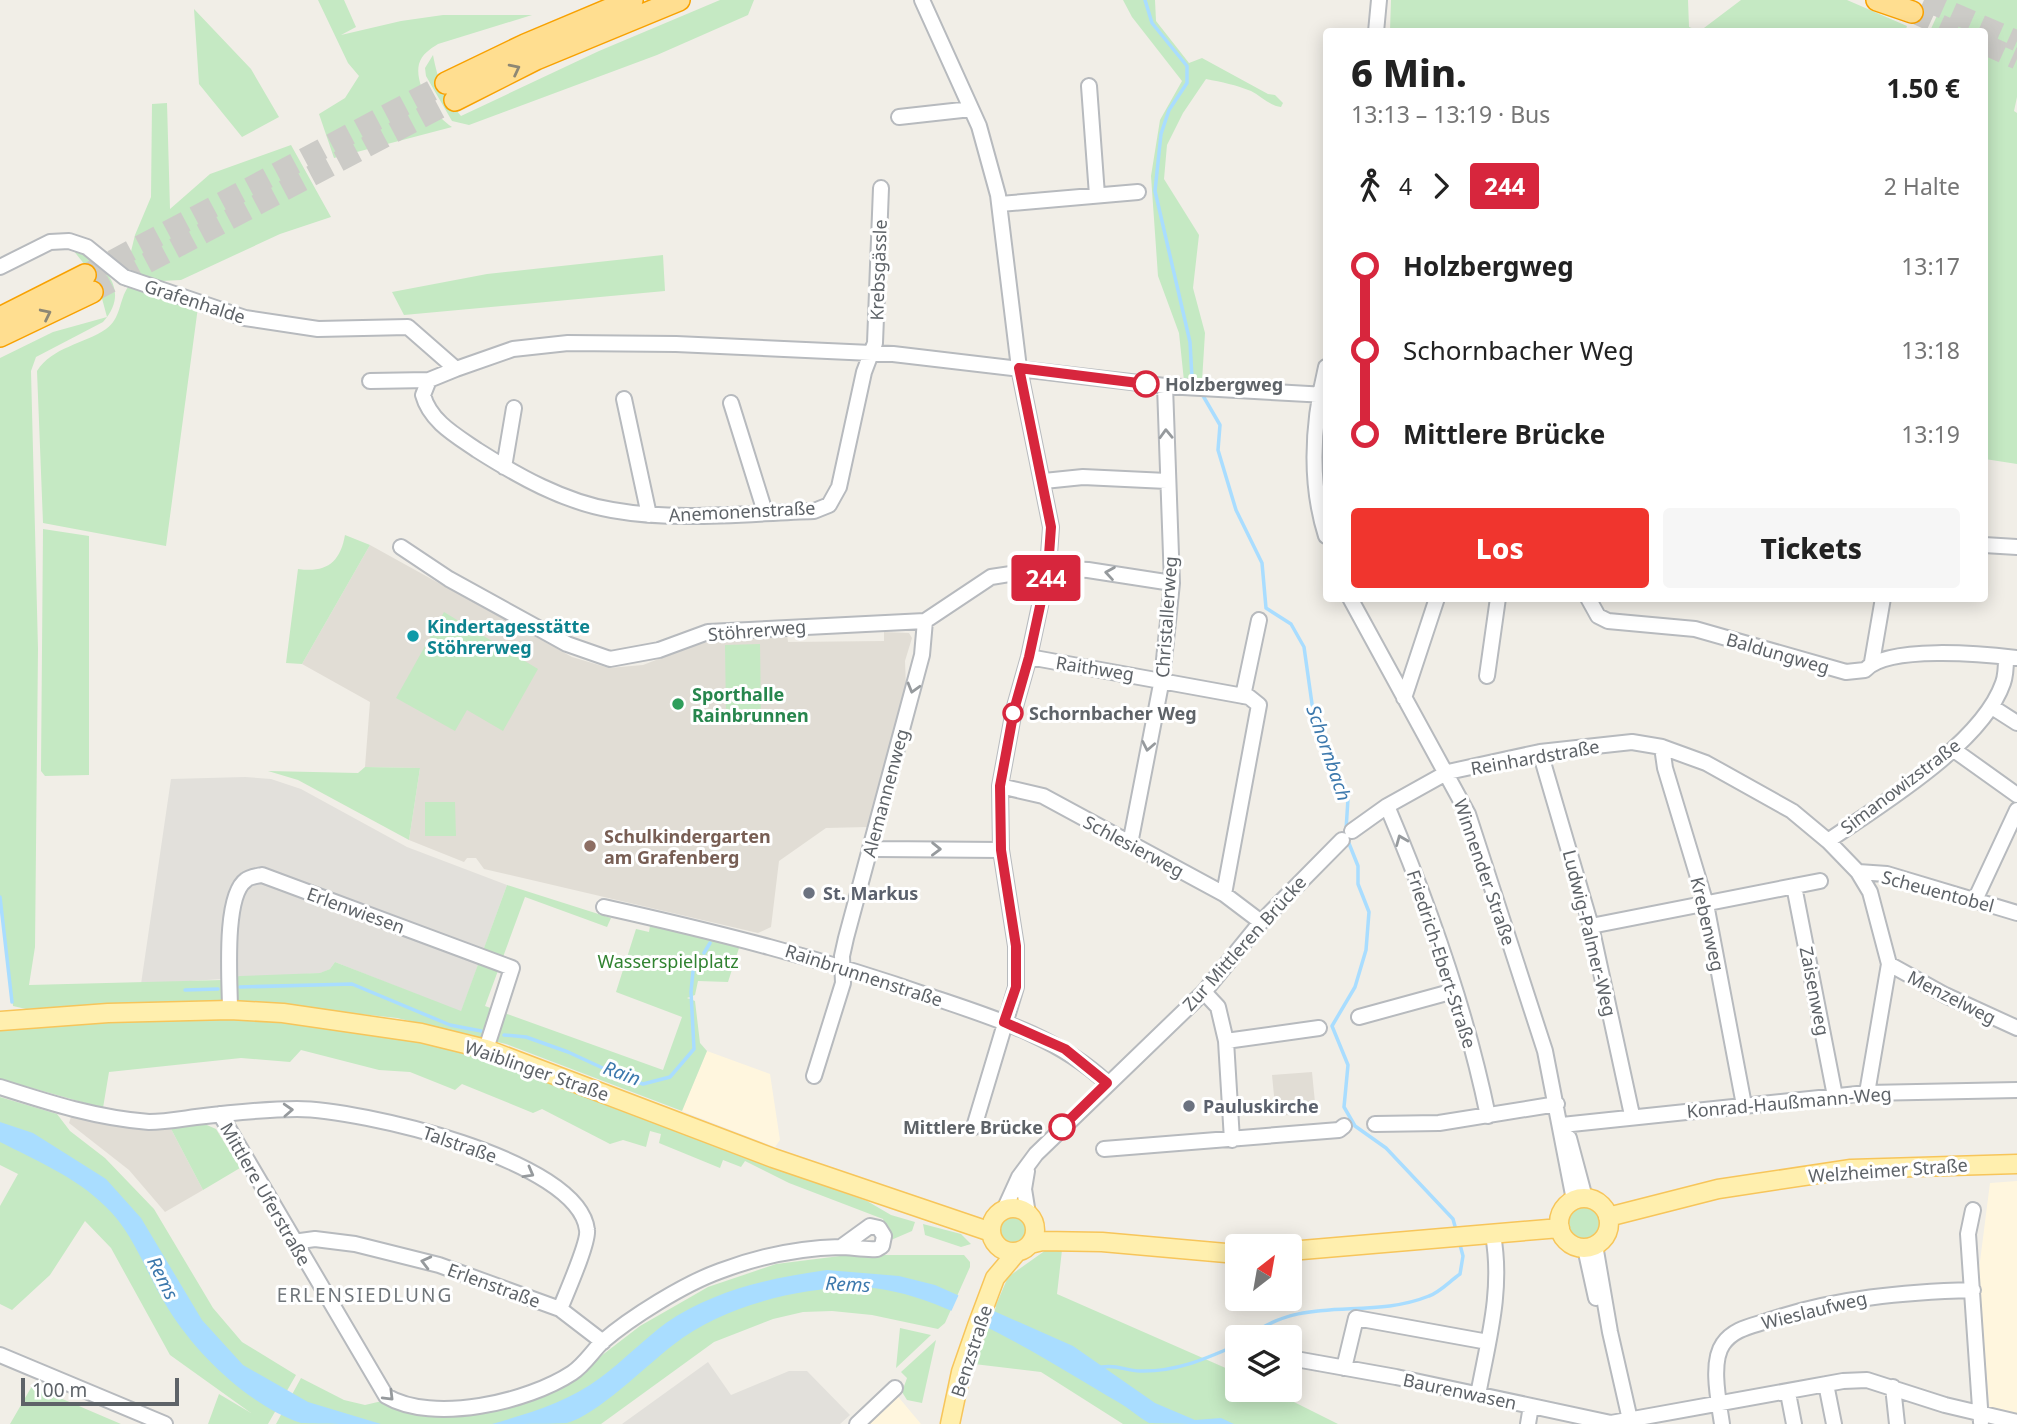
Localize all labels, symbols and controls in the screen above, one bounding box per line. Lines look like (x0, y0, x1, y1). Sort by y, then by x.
text: 6 Min. (1351, 46, 1467, 98)
one-way arrow (508, 64, 520, 78)
text: 1.50 € (1886, 70, 1960, 106)
text: 13:13 – 13:19 · Bus (1351, 98, 1550, 130)
icon: walk (1351, 167, 1389, 205)
icon: forward (1422, 167, 1460, 205)
text: 244 (1484, 169, 1525, 202)
text: 4 (1399, 170, 1412, 202)
text: 2 Halte (1884, 170, 1960, 202)
street label: Krebsgässle (864, 219, 892, 321)
text: Holzbergweg (1403, 248, 1574, 284)
text: 13:17 (1901, 250, 1960, 282)
street label: Grafenhalde (141, 273, 249, 329)
one-way arrow (39, 309, 51, 323)
text: Schornbacher Weg (1403, 332, 1634, 368)
text: 13:18 (1901, 334, 1960, 366)
marker: Holzbergweg (1133, 371, 1159, 397)
place label: Holzbergweg (1165, 372, 1283, 396)
text: Mittlere Brücke (1403, 416, 1605, 452)
text: 13:19 (1901, 418, 1960, 450)
one-way arrow (1158, 428, 1173, 439)
street label: Anemonenstraße (668, 495, 816, 527)
button: Los (1351, 508, 1649, 588)
button: Tickets (1663, 508, 1960, 588)
line badge: 244 (1006, 555, 1086, 601)
street label: Christallerweg (1150, 555, 1182, 679)
text: 244 (1025, 561, 1067, 594)
one-way arrow (1104, 566, 1116, 581)
place label: Kindertagesstätte Stöhrerweg (427, 614, 590, 659)
street label: Stöhrerweg (707, 614, 807, 646)
street label: Baldungweg (1724, 627, 1832, 679)
marker: Kindertagesstätte Stöhrerweg (405, 628, 421, 644)
street label: Raithweg (1054, 650, 1136, 686)
one-way arrow (907, 681, 921, 693)
place label: Sporthalle Rainbrunnen (692, 682, 809, 727)
marker: Sporthalle Rainbrunnen (670, 696, 686, 712)
place label: Schornbacher Weg (1029, 701, 1197, 725)
water label: Schornbach (1300, 702, 1358, 804)
marker: Schornbacher Weg (1003, 703, 1023, 723)
street label: Alemannenweg (856, 726, 914, 860)
street label: Simanowizstraße (1835, 733, 1965, 839)
street label: Reinhardstraße (1469, 734, 1601, 780)
one-way arrow (1141, 740, 1156, 752)
street label: Winnender Straße (1449, 796, 1521, 948)
street label: Schlesierweg (1080, 809, 1188, 883)
place label: Schulkindergarten am Grafenberg (604, 824, 771, 869)
one-way arrow (1396, 835, 1410, 847)
marker: Schulkindergarten am Grafenberg (582, 838, 598, 854)
one-way arrow (931, 841, 941, 857)
street label: Ludwig-Palmer-Weg (1558, 847, 1622, 1019)
street label: Scheuentobel (1879, 864, 1997, 918)
street label: Friedrich-Ebert-Straße (1402, 867, 1482, 1051)
street label: Zur Mittleren Brücke (1177, 870, 1311, 1016)
street label: Krebenweg (1685, 874, 1731, 974)
street label: Erlenwiesen (304, 881, 408, 939)
place label: St. Markus (823, 881, 918, 905)
marker: St. Markus (801, 885, 817, 901)
street label: Rainbrunnenstraße (782, 938, 946, 1012)
street label: Zaisenweg (1795, 944, 1835, 1038)
park label: Wasserspielplatz (597, 949, 739, 973)
street label: Menzelweg (1904, 964, 2000, 1030)
street label: Waiblinger Straße (462, 1034, 612, 1106)
water label: Rain (600, 1054, 644, 1092)
street label: Konrad-Haußmann-Weg (1686, 1081, 1892, 1123)
place label: Pauluskirche (1203, 1094, 1319, 1118)
marker: Pauluskirche (1181, 1098, 1197, 1114)
one-way arrow (283, 1102, 294, 1117)
marker: Mittlere Brücke (1049, 1114, 1075, 1140)
place label: Mittlere Brücke (903, 1115, 1043, 1139)
street label: Mittlere Uferstraße (215, 1118, 317, 1270)
street label: Talstraße (420, 1120, 500, 1168)
street label: Welzheimer Straße (1807, 1152, 1969, 1188)
one-way arrow (522, 1165, 535, 1178)
north arrow (1225, 1234, 1302, 1311)
map controls (1225, 1234, 1302, 1402)
water label: Rems (141, 1252, 185, 1304)
one-way arrow (421, 1256, 433, 1270)
street label: Erlenstraße (444, 1257, 544, 1313)
water label: Rems (825, 1270, 871, 1298)
district label: ERLENSIEDLUNG (277, 1282, 453, 1308)
street label: Wieslaufweg (1759, 1285, 1869, 1335)
street label: Benzstraße (945, 1302, 997, 1400)
button: layers (1225, 1325, 1302, 1402)
street label: Baurenwasen (1401, 1367, 1519, 1415)
scale bar (21, 1375, 178, 1407)
text: 100 m (32, 1377, 87, 1403)
one-way arrow (380, 1387, 393, 1400)

